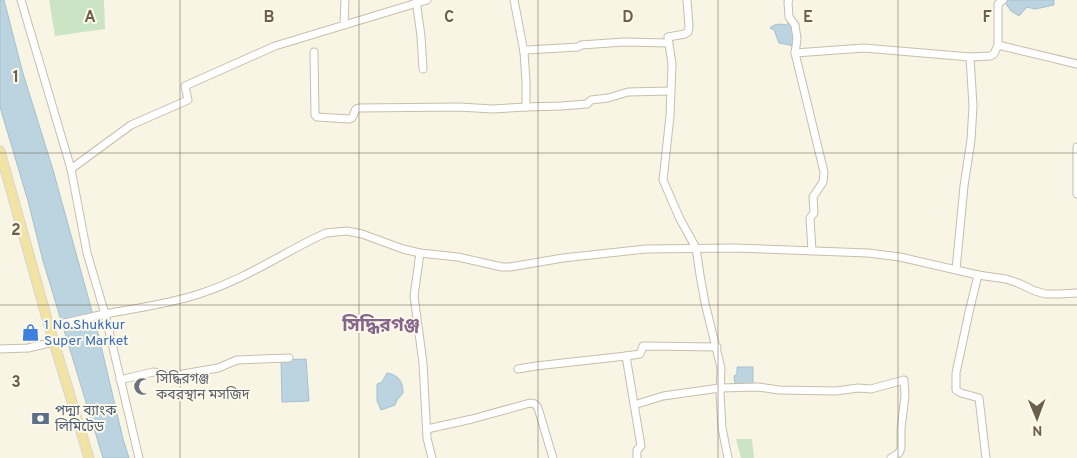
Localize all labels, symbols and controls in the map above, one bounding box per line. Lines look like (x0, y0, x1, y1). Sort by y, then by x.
text: A (84, 8, 96, 28)
text: B (263, 8, 275, 28)
text: C (444, 8, 454, 28)
text: D (622, 8, 634, 28)
text: E (803, 8, 813, 28)
text: F (982, 8, 992, 28)
text: 1 (13, 68, 19, 88)
text: 2 (11, 221, 21, 241)
district label: সিদ্ধিরগঞ্জ (341, 314, 420, 338)
place label: 1 No.Shukkur Super Market (44, 317, 128, 350)
shop icon: 1 No.Shukkur Super Market (20, 323, 40, 343)
place label: সিদ্ধিরগঞ্জ কবরস্থান মসজিদ (155, 370, 250, 404)
text: 3 (11, 373, 21, 393)
mosque icon: সিদ্ধিরগঞ্জ কবরস্থান মসজিদ (132, 377, 152, 397)
north arrow (1012, 393, 1062, 443)
place label: পদ্মা ব্যাংক লিমিটেড (54, 403, 117, 436)
bank icon: পদ্মা ব্যাংক লিমিটেড (31, 409, 51, 429)
text: N (1032, 421, 1042, 438)

